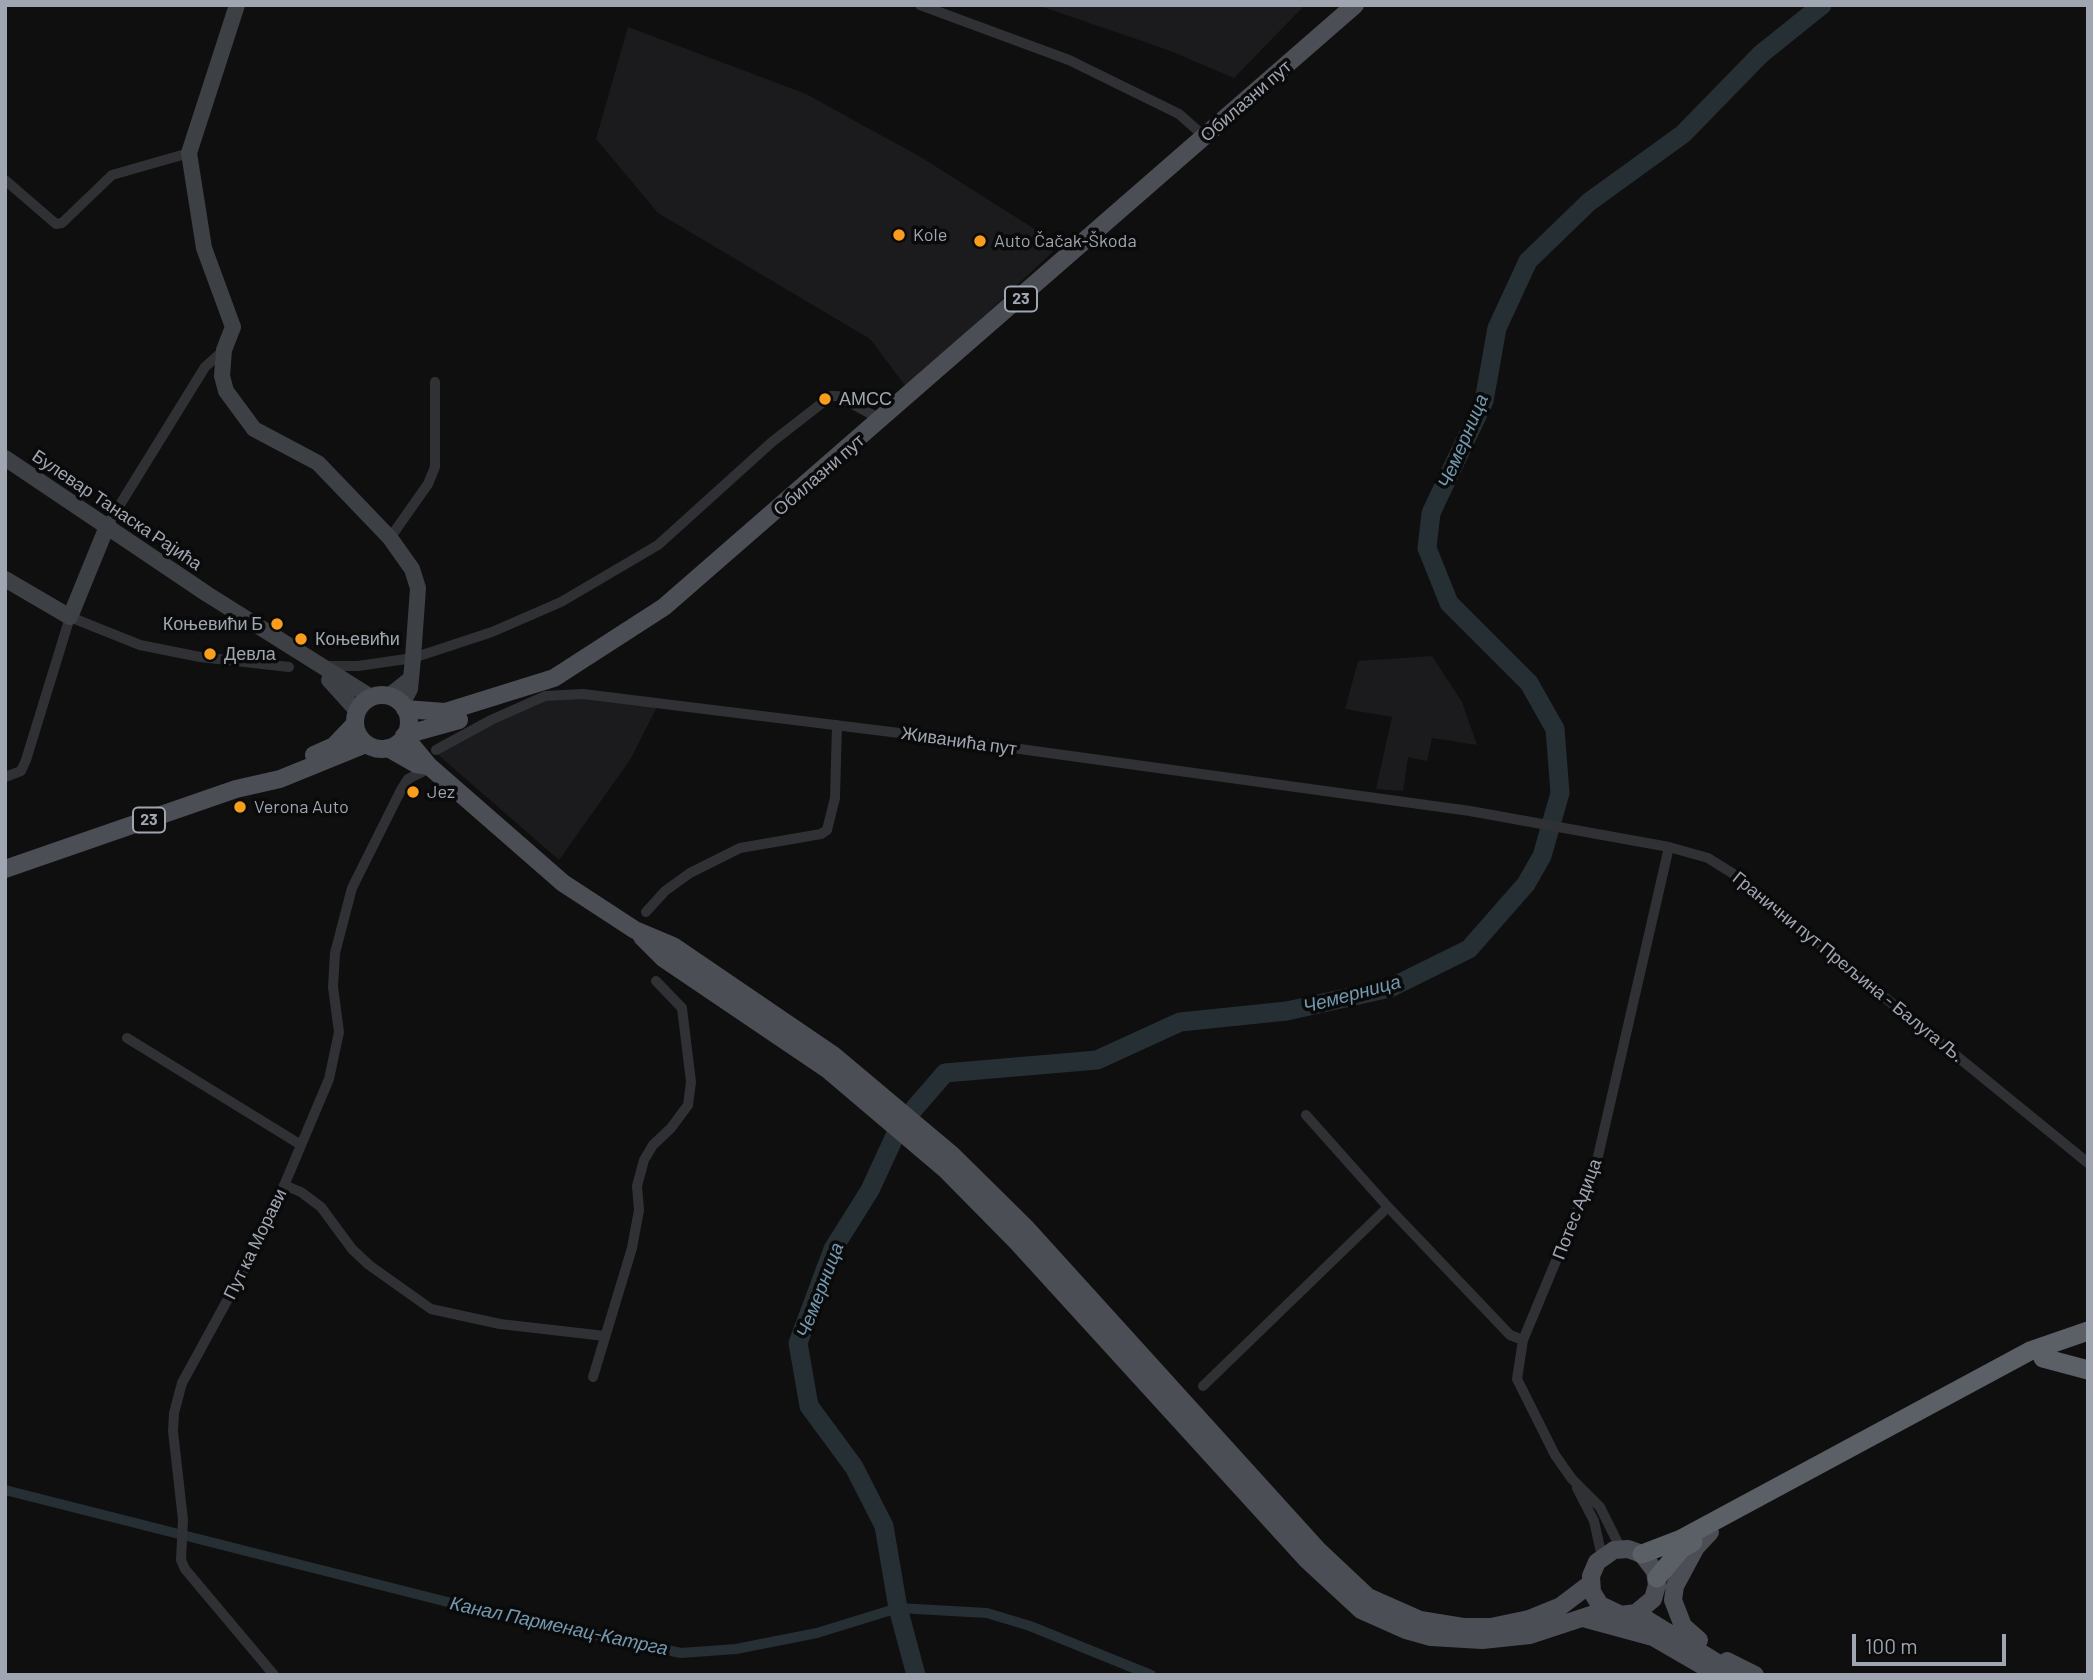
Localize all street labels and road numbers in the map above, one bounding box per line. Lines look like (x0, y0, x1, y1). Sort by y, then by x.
street label: Обилазни пут (1196, 56, 1296, 146)
road number: 23 (1005, 286, 1037, 312)
street label: Обилазни пут (769, 430, 869, 520)
street label: Булевар Танаска Рајића (28, 445, 206, 575)
street label: Живанића пут (900, 722, 1018, 760)
road number: 23 (133, 807, 165, 832)
street label: Гранични пут Прељина - Балуга Љ. (1728, 867, 1968, 1067)
street label: Потес Адица (1548, 1156, 1606, 1262)
street label: Пут ка Морави (219, 1185, 291, 1303)

